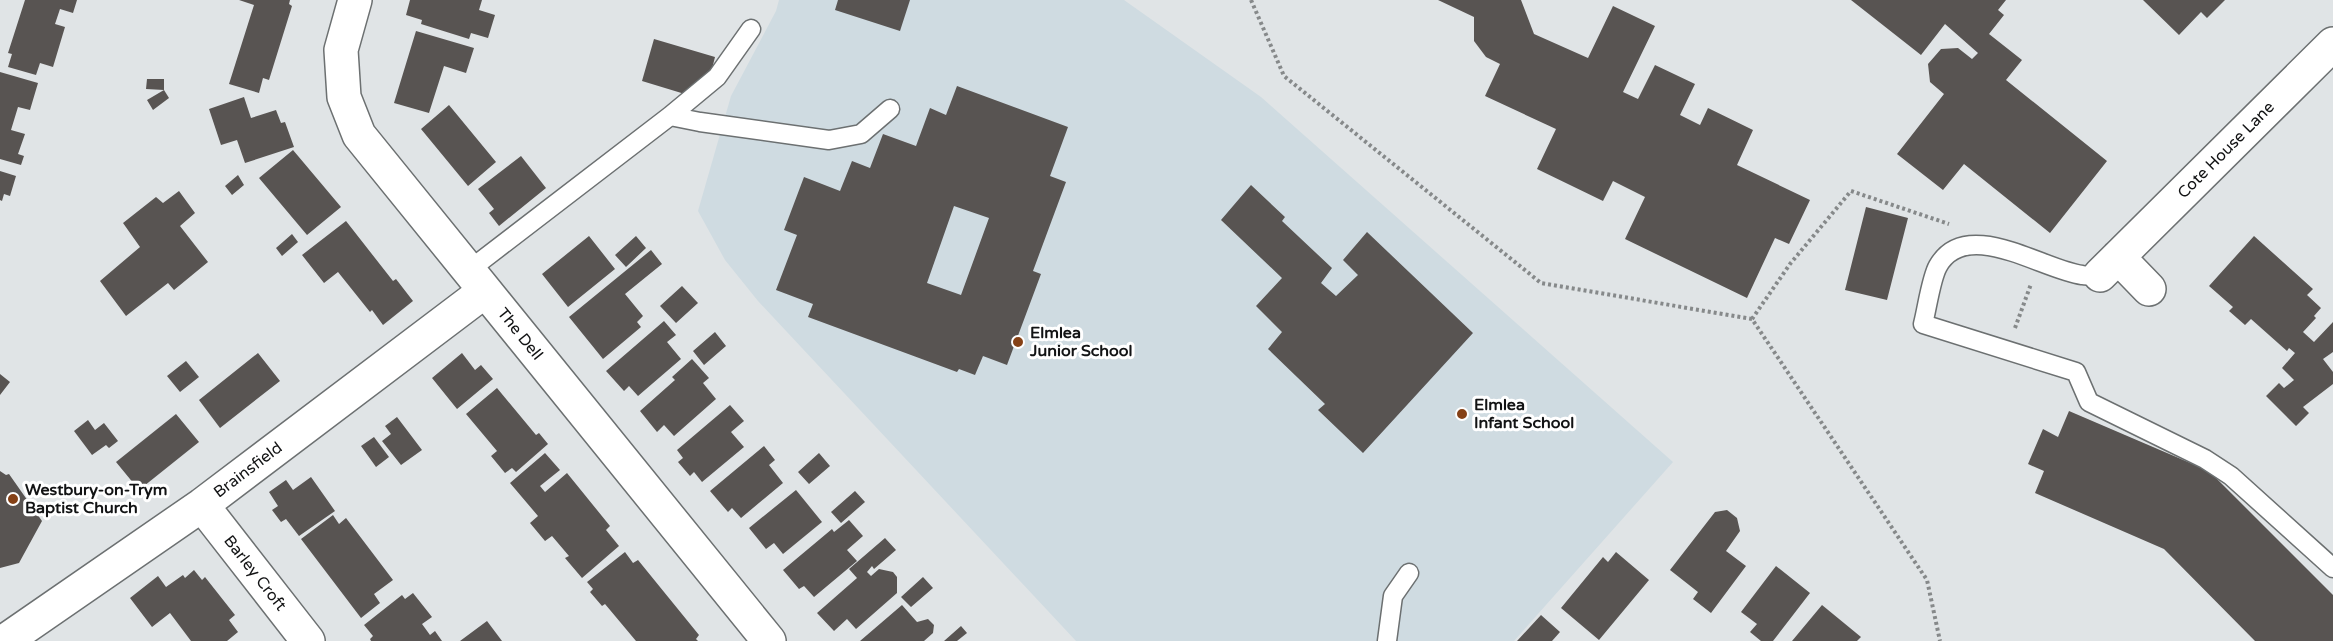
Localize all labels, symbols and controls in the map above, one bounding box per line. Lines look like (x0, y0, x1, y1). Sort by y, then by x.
street label: Cote House Lane (2173, 97, 2279, 203)
street label: The Dell (493, 304, 547, 364)
place label: Elmlea Junior School (1029, 323, 1133, 361)
marker: Elmlea Junior School (1011, 335, 1025, 349)
place label: Elmlea Infant School (1474, 395, 1574, 433)
marker: Elmlea Infant School (1455, 407, 1469, 421)
street label: Brainsfield (210, 438, 286, 502)
place label: Westbury-on-Trym Baptist Church (25, 480, 167, 518)
marker: Westbury-on-Trym Baptist Church (6, 492, 20, 506)
street label: Barley Croft (219, 531, 291, 615)

